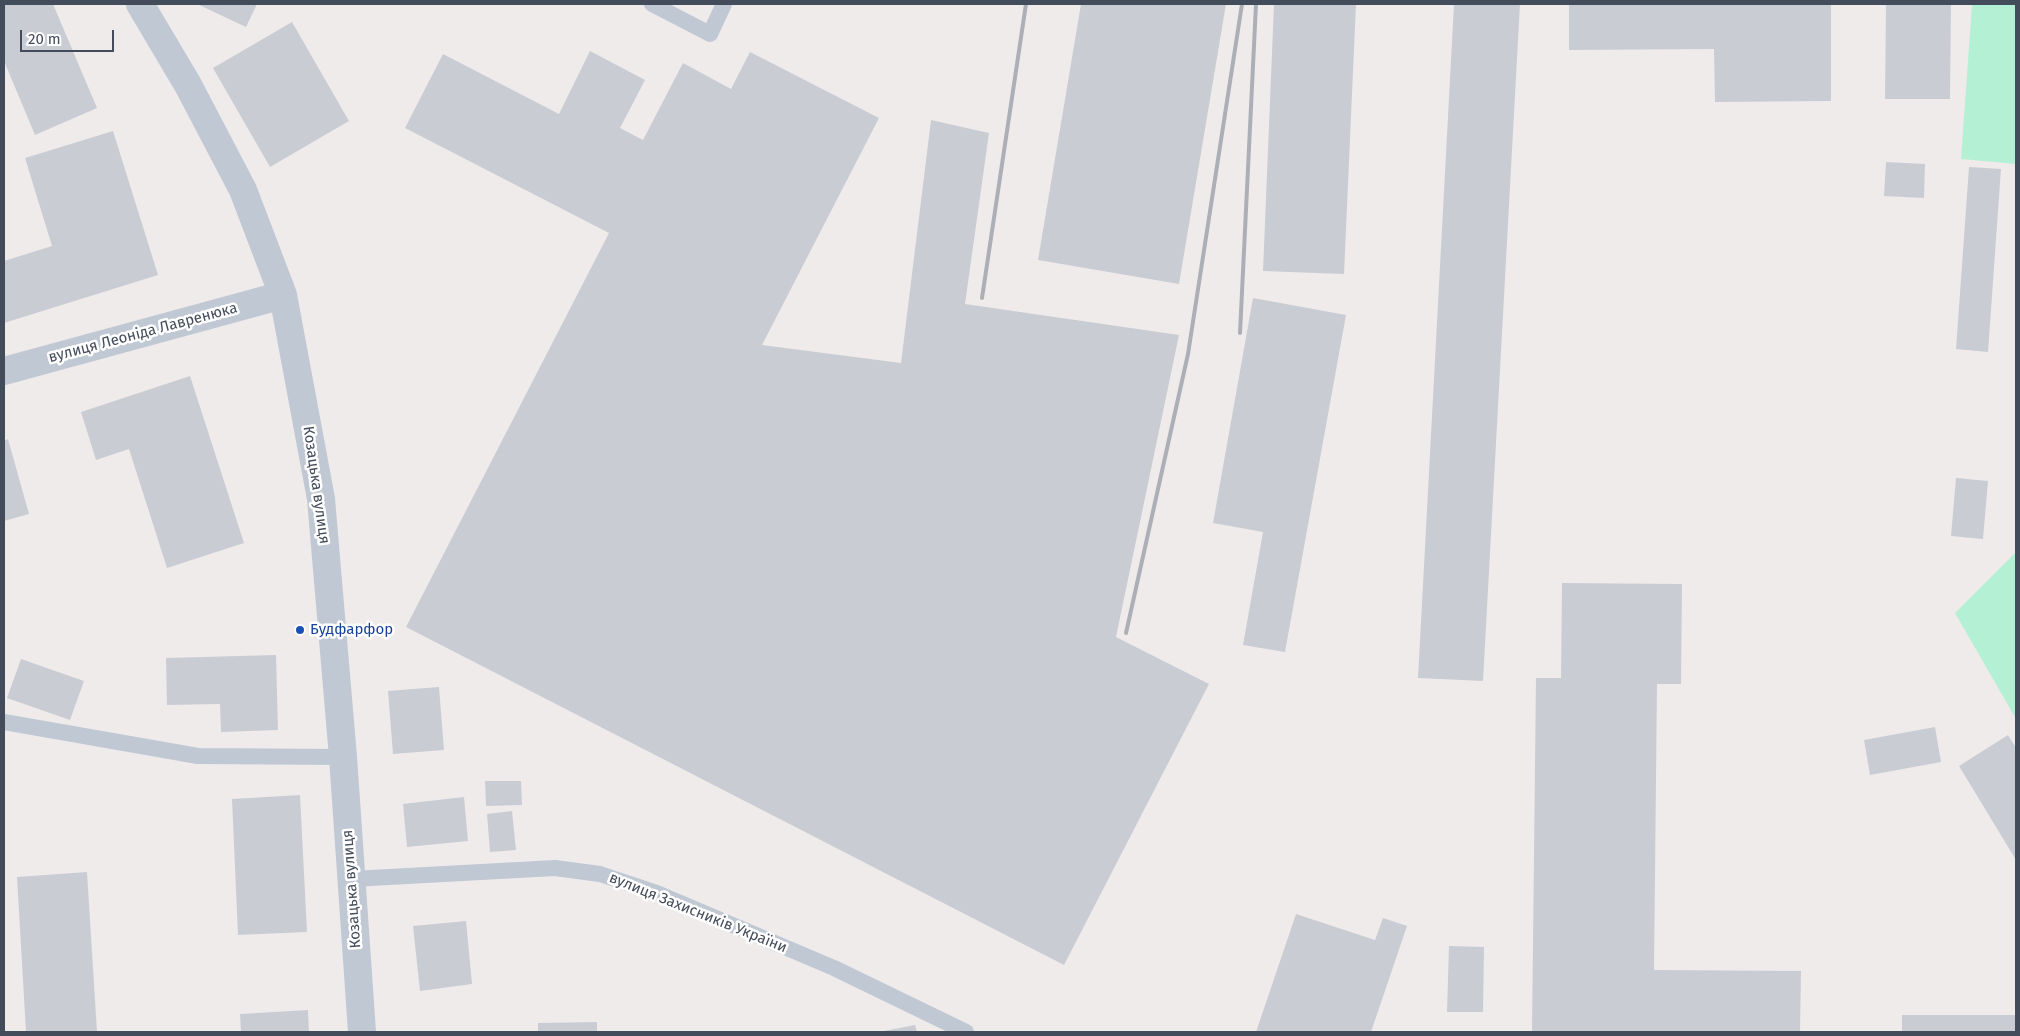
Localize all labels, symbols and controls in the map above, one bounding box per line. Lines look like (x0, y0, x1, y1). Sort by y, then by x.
scale bar (22, 20, 116, 52)
text: 20 m (28, 30, 61, 48)
street label: вулиця Леоніда Лавренюка (47, 299, 239, 367)
street label: Козацька вулиця (299, 425, 333, 545)
place label: Будфарфор (310, 621, 393, 639)
marker: Будфарфор (294, 624, 306, 636)
street label: Козацька вулиця (339, 829, 365, 949)
street label: вулиця Захисників України (606, 869, 790, 957)

